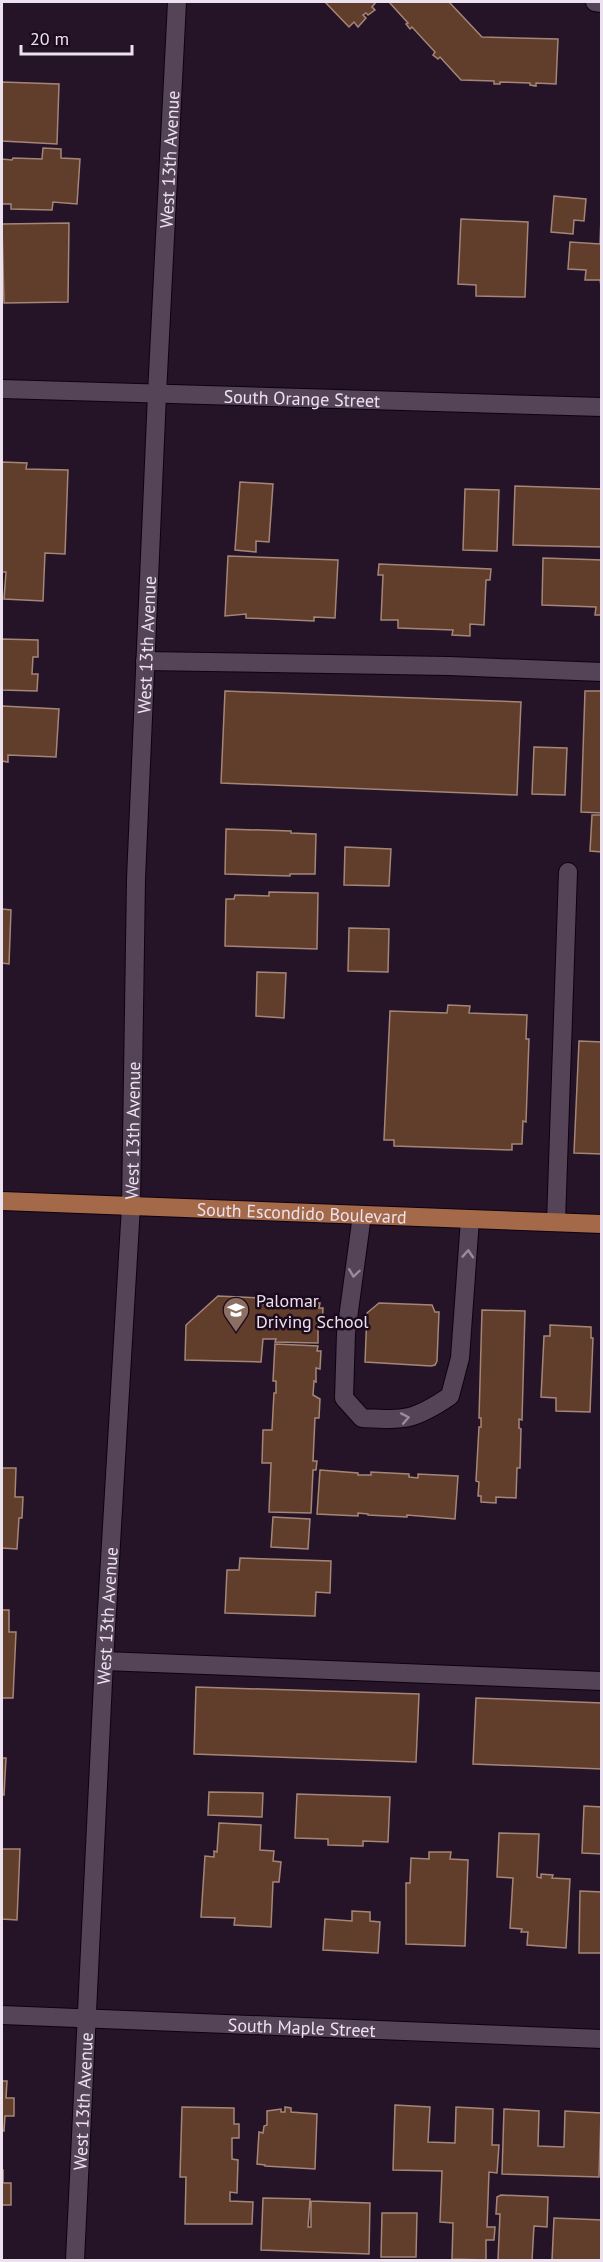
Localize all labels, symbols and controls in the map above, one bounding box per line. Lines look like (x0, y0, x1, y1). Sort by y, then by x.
scale bar (21, 18, 132, 56)
text: 20 m (30, 27, 69, 50)
street label: West 13th Avenue (154, 90, 184, 229)
street label: South Orange Street (223, 384, 380, 412)
street label: West 13th Avenue (132, 575, 161, 714)
street label: West 13th Avenue (120, 1061, 145, 1200)
street label: South Escondido Boulevard (196, 1197, 407, 1228)
one-way arrow (461, 1249, 474, 1258)
one-way arrow (349, 1269, 361, 1278)
place label: Palomar Driving School (256, 1289, 369, 1333)
school or university icon: Palomar Driving School (221, 1295, 251, 1333)
one-way arrow (400, 1412, 410, 1425)
street label: West 13th Avenue (91, 1546, 122, 1685)
street label: South Maple Street (227, 2013, 376, 2041)
street label: West 13th Avenue (68, 2032, 98, 2171)

